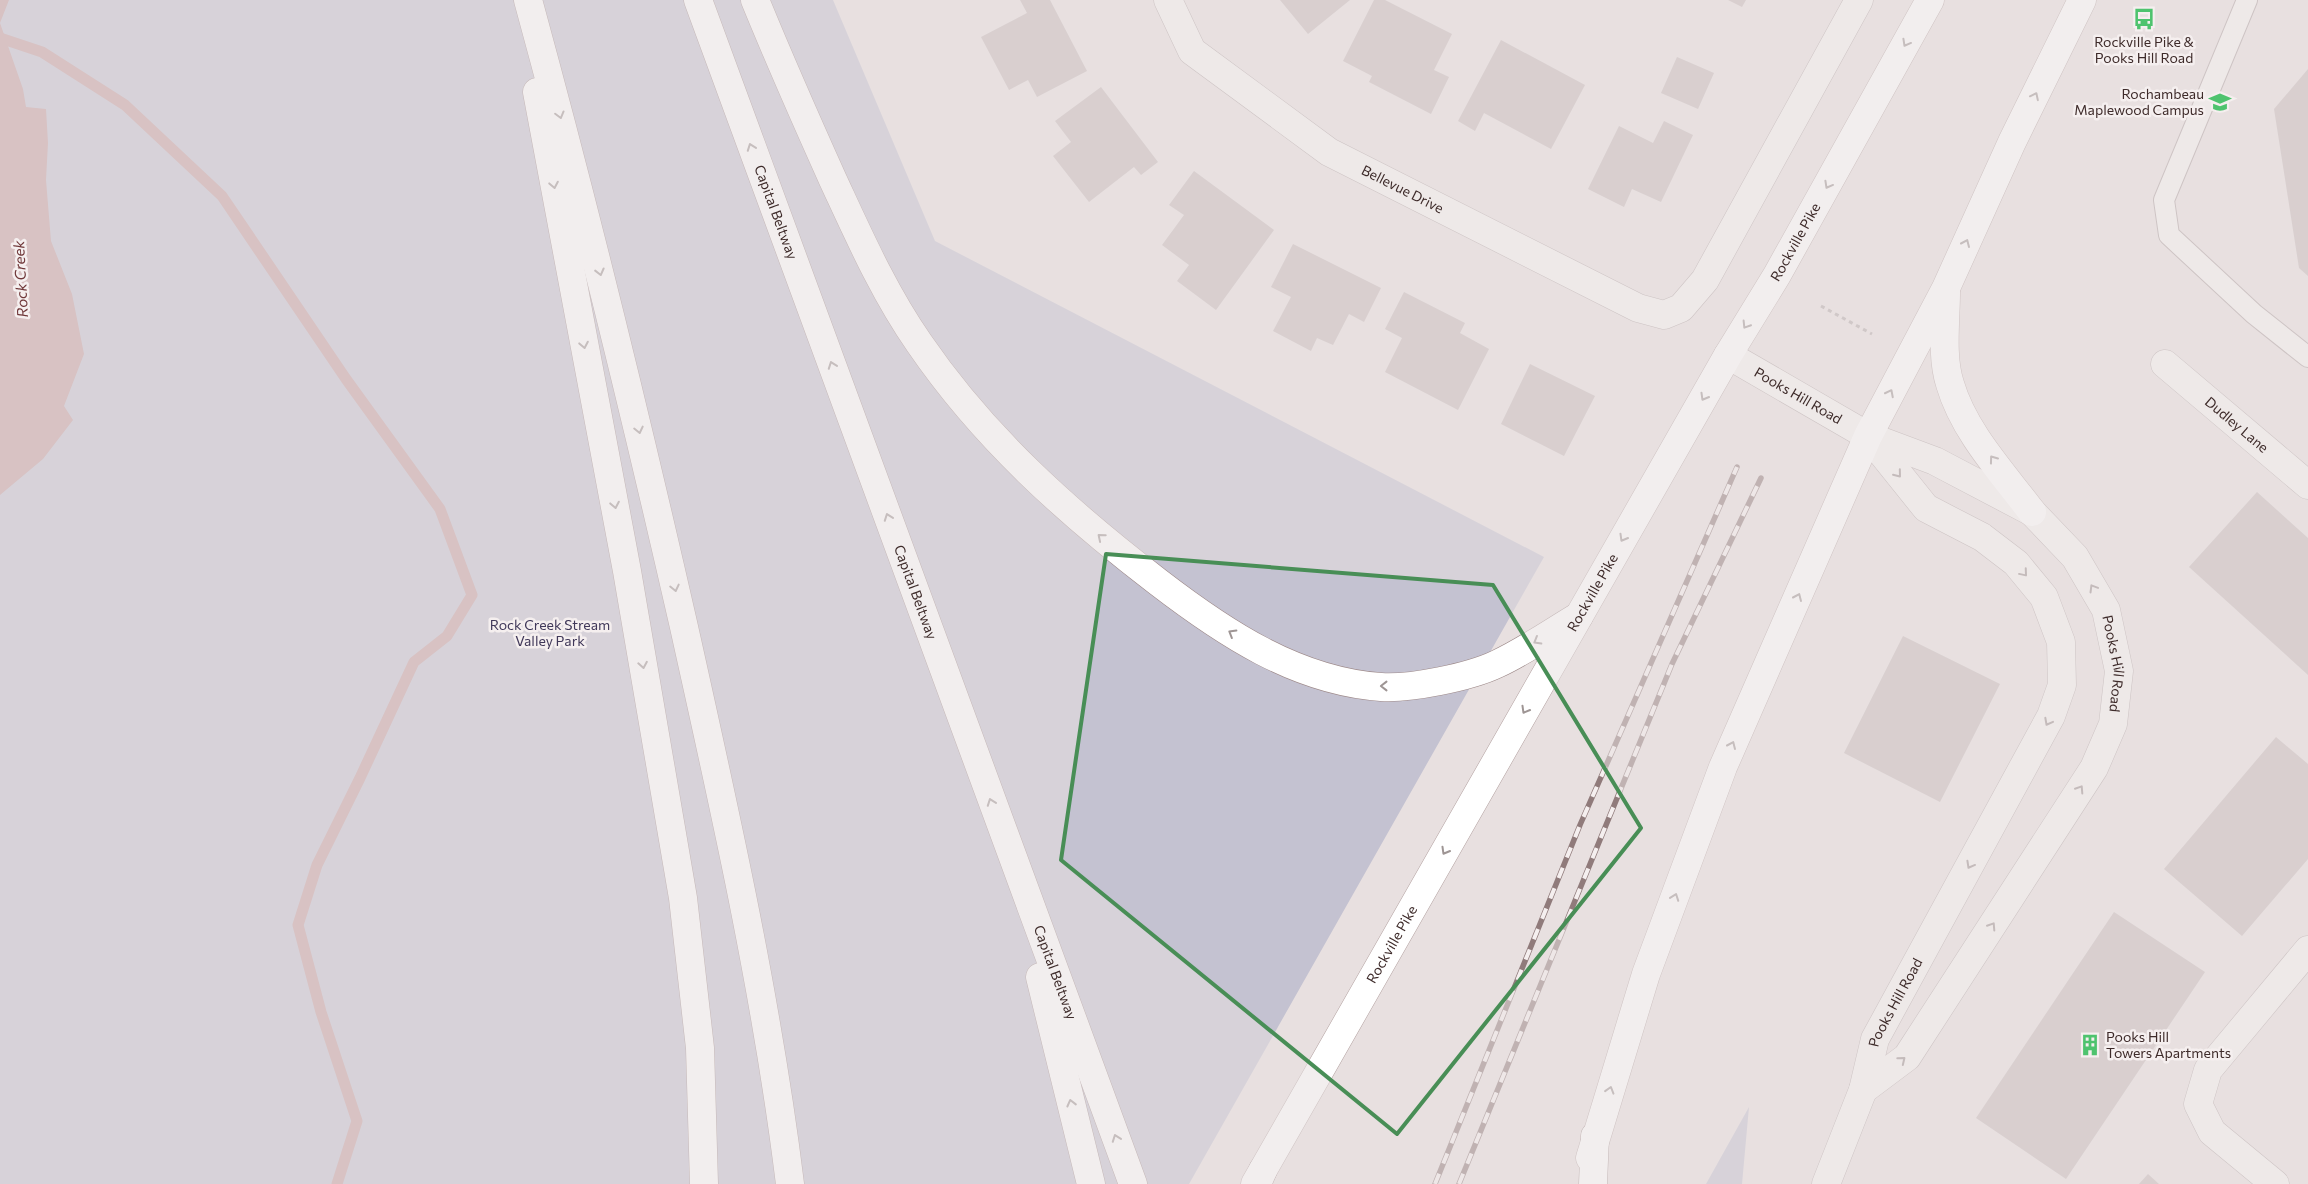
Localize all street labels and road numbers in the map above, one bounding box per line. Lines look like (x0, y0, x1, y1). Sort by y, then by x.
street label: Bellevue Drive (1359, 161, 1447, 217)
street label: Capital Beltway (751, 162, 802, 262)
street label: Rockville Pike (1766, 200, 1823, 284)
street label: Pooks Hill Road (1751, 363, 1845, 427)
street label: Dudley Lane (2202, 393, 2272, 456)
street label: Capital Beltway (891, 543, 941, 642)
street label: Rockville Pike (1563, 550, 1621, 634)
street label: Pooks Hill Road (2099, 613, 2128, 713)
street label: Rockville Pike (1362, 902, 1420, 986)
street label: Capital Beltway (1031, 923, 1081, 1022)
street label: Pooks Hill Road (1864, 955, 1926, 1048)

